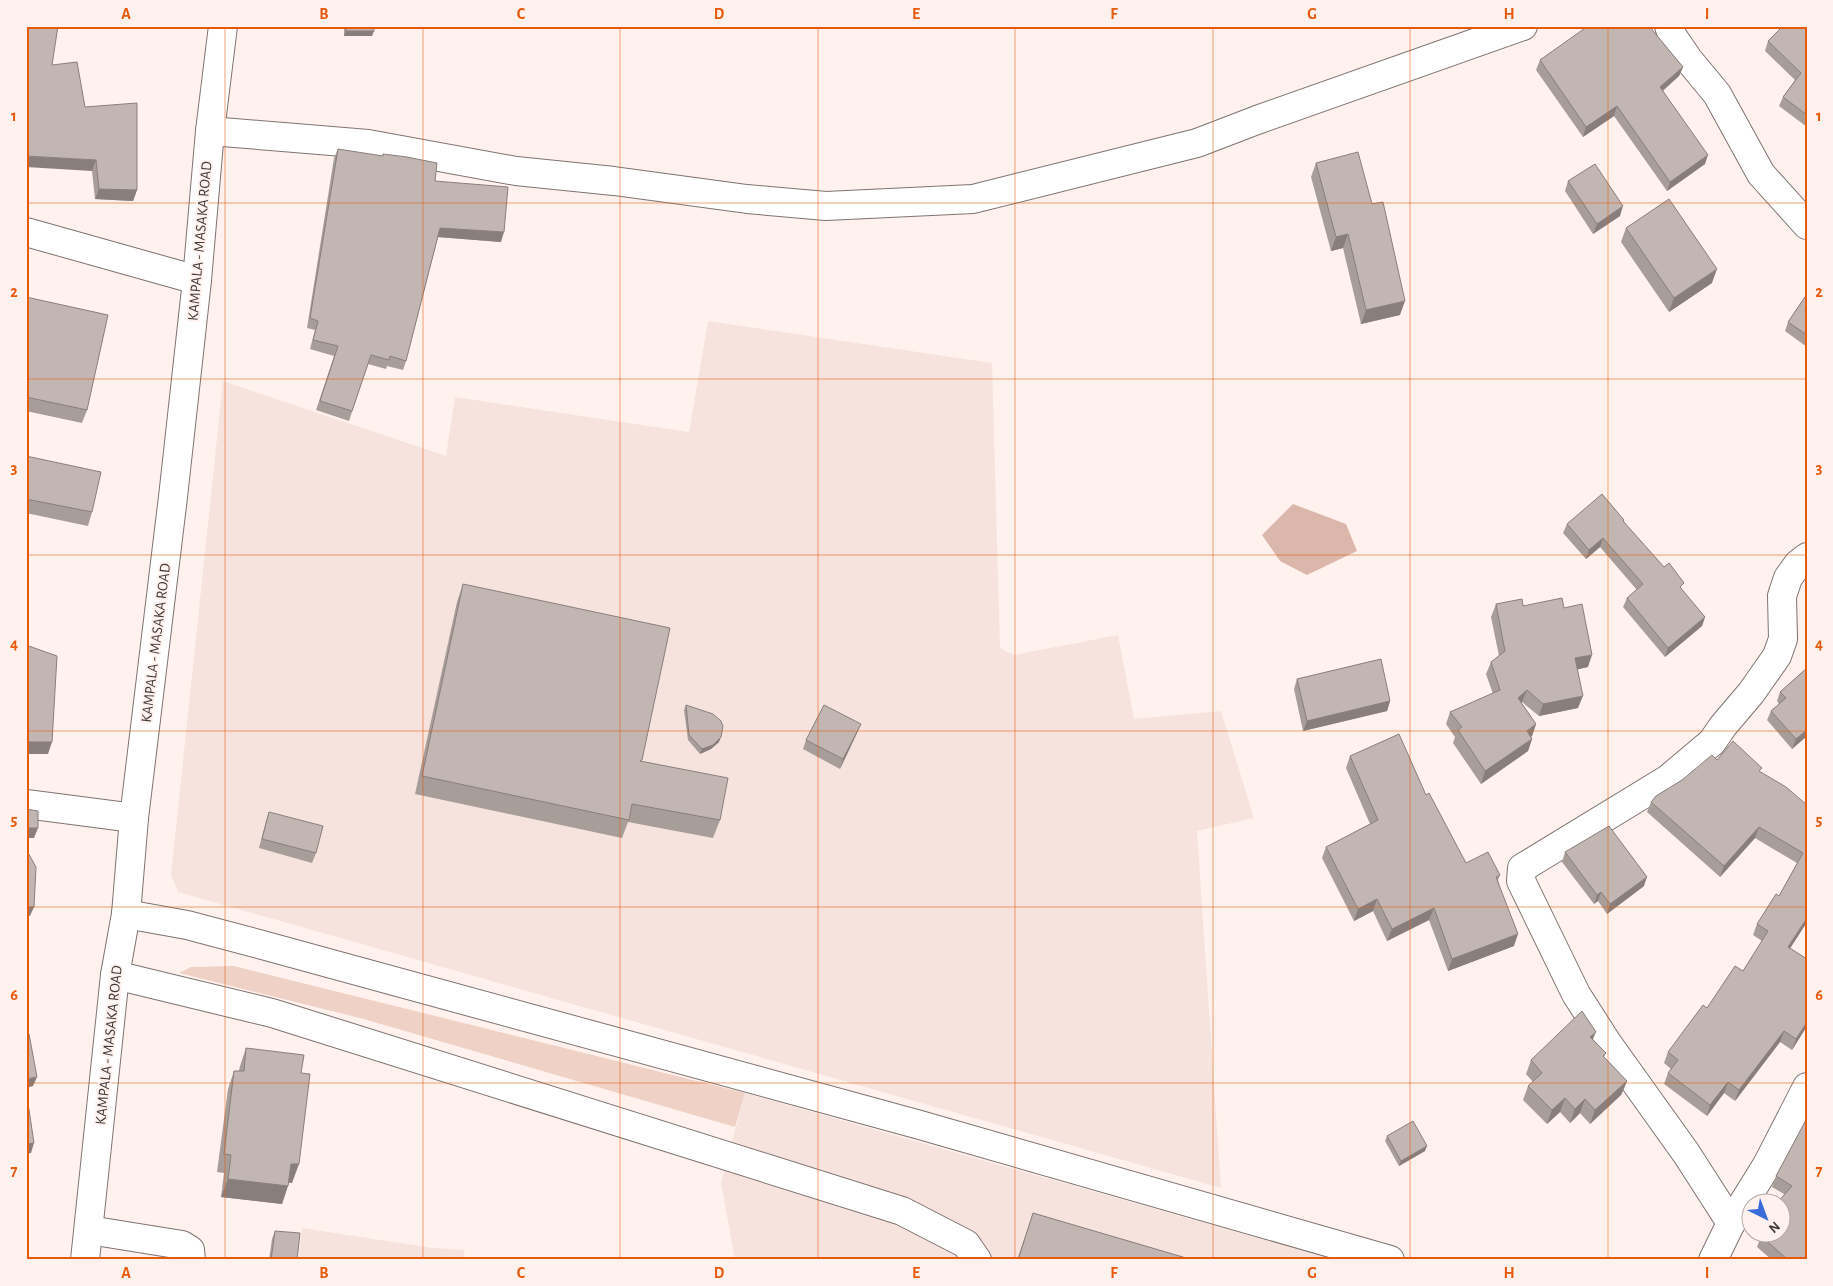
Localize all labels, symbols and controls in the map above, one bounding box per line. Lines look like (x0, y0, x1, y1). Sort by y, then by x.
text: A (121, 6, 131, 22)
text: B (319, 6, 329, 22)
text: C (517, 6, 526, 22)
text: D (714, 6, 725, 22)
text: E (912, 6, 920, 22)
text: F (1110, 6, 1118, 22)
text: G (1307, 6, 1317, 22)
text: H (1503, 6, 1515, 22)
text: I (1705, 6, 1709, 22)
text: 1 (11, 108, 17, 124)
text: 1 (1816, 108, 1822, 124)
street label: KAMPALA - MASAKA ROAD (186, 160, 214, 322)
text: 2 (10, 284, 18, 300)
text: 2 (1815, 284, 1823, 300)
text: 3 (11, 460, 18, 476)
text: 3 (1816, 460, 1823, 476)
street label: KAMPALA - MASAKA ROAD (139, 562, 173, 723)
text: 4 (10, 636, 18, 652)
text: 4 (1815, 636, 1823, 652)
text: 5 (11, 812, 18, 828)
text: 5 (1816, 812, 1823, 828)
street label: KAMPALA - MASAKA ROAD (93, 964, 125, 1126)
text: 6 (10, 987, 18, 1003)
text: 6 (1815, 987, 1823, 1003)
text: 7 (11, 1163, 18, 1179)
text: 7 (1816, 1163, 1823, 1179)
north arrow (1740, 1194, 1790, 1244)
text: N (1766, 1218, 1782, 1235)
text: A (121, 1265, 131, 1281)
text: B (319, 1265, 329, 1281)
text: C (517, 1265, 526, 1281)
text: D (714, 1265, 725, 1281)
text: E (912, 1265, 920, 1281)
text: F (1110, 1265, 1118, 1281)
text: G (1307, 1265, 1317, 1281)
text: H (1503, 1265, 1515, 1281)
text: I (1705, 1265, 1709, 1281)

